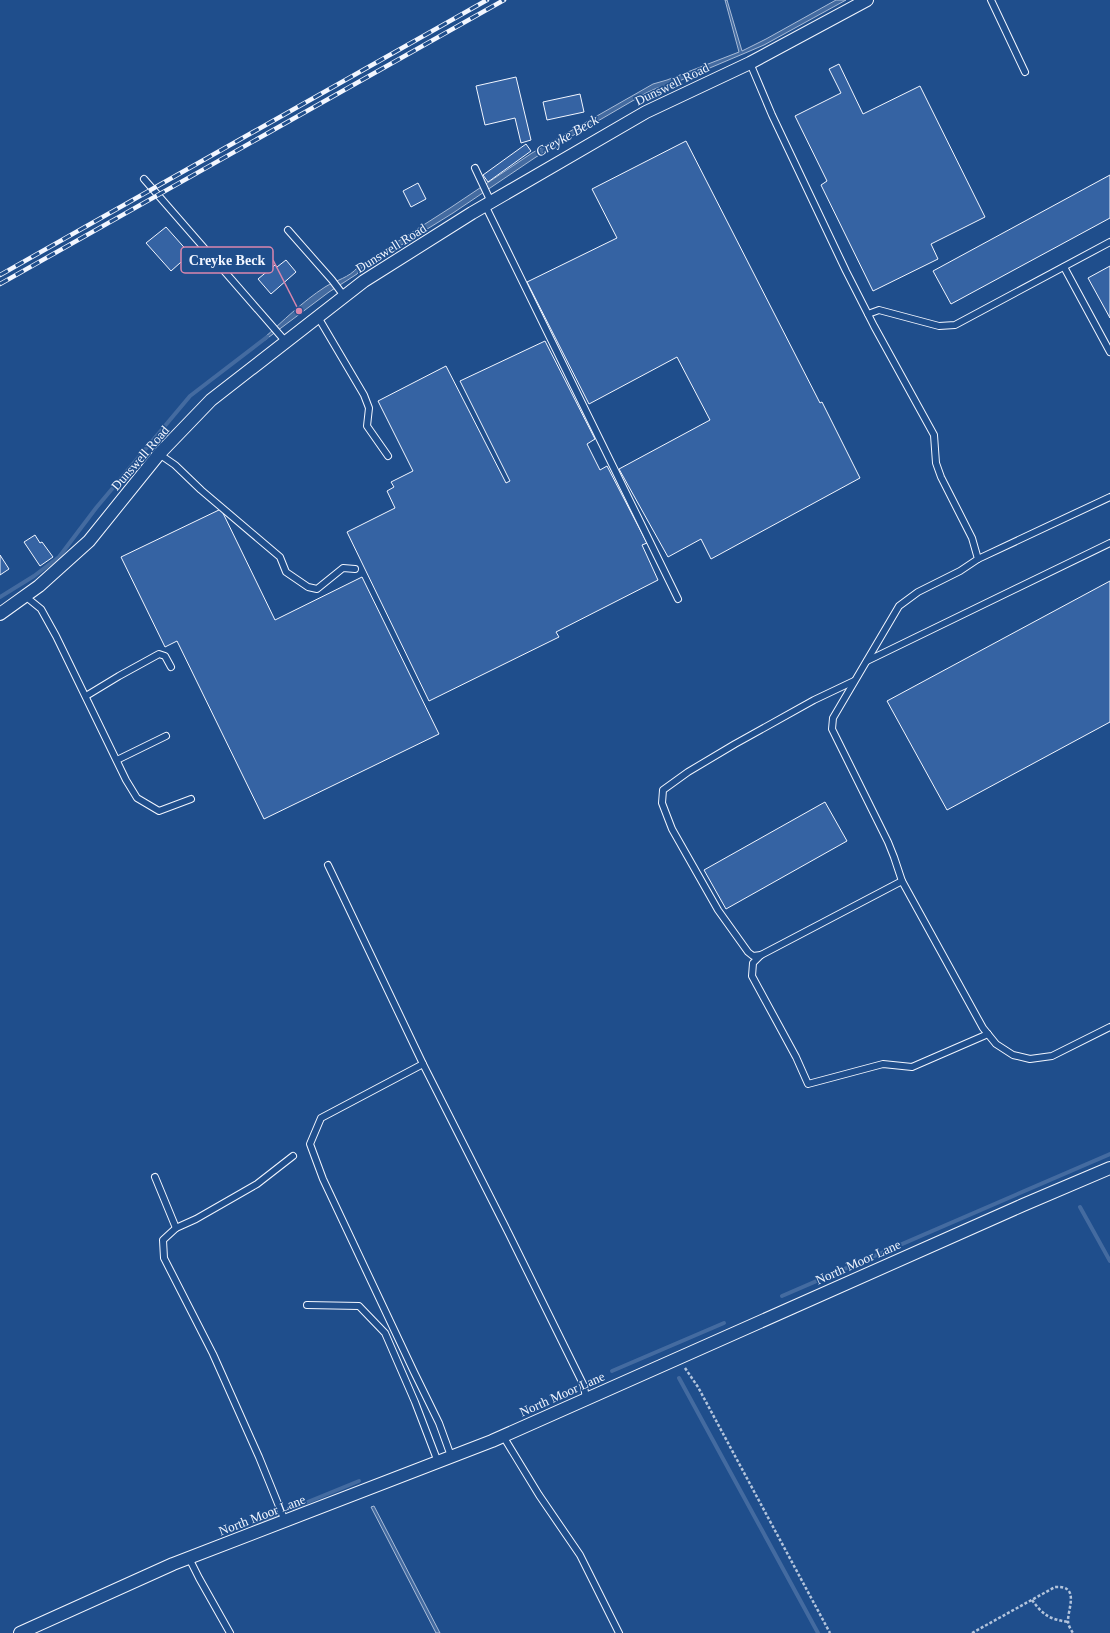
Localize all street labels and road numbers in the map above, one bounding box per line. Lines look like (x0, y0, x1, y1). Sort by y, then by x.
street label: Dunswell Road (633, 59, 712, 108)
street label: Dunswell Road (353, 220, 430, 276)
street label: Dunswell Road (108, 422, 172, 493)
street label: North Moor Lane (813, 1236, 903, 1288)
street label: North Moor Lane (517, 1368, 607, 1420)
street label: North Moor Lane (217, 1491, 308, 1538)

